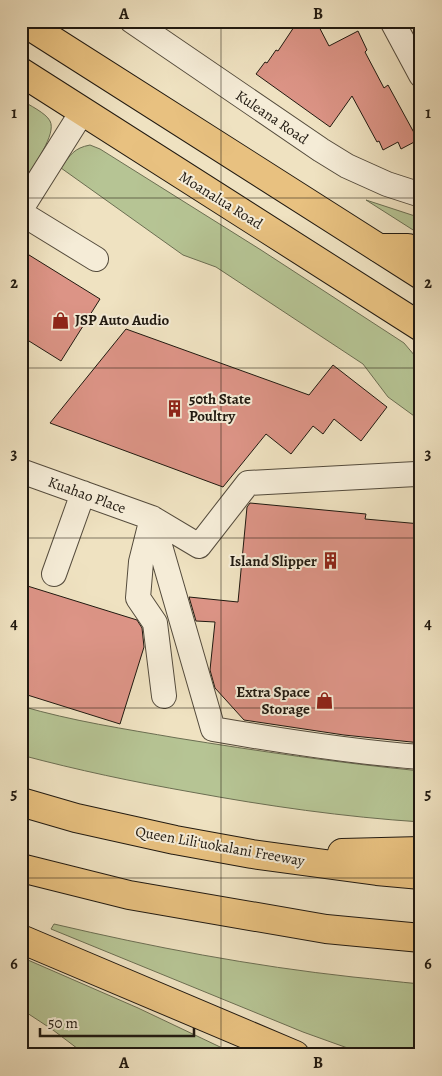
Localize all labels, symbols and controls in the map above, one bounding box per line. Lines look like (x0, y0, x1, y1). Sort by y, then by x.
text: A (118, 3, 130, 25)
text: B (313, 3, 323, 25)
street label: Kuleana Road (232, 85, 313, 149)
text: 1 (11, 102, 17, 124)
text: 1 (425, 102, 431, 124)
street label: Moanalua Road (175, 166, 267, 234)
text: 2 (10, 272, 18, 294)
text: 2 (424, 272, 432, 294)
shop icon: JSP Auto Audio (51, 310, 71, 330)
place label: JSP Auto Audio (75, 310, 170, 330)
place label: 50th State Poultry (189, 389, 251, 426)
building icon: 50th State Poultry (165, 398, 185, 418)
text: 3 (11, 443, 18, 465)
text: 3 (425, 443, 432, 465)
street label: Kuahao Place (45, 472, 129, 518)
place label: Island Slipper (230, 551, 317, 571)
building icon: Island Slipper (321, 551, 341, 571)
text: 4 (10, 613, 18, 635)
text: 4 (424, 613, 432, 635)
place label: Extra Space Storage (236, 682, 310, 719)
shop icon: Extra Space Storage (314, 691, 334, 711)
text: 5 (11, 783, 18, 805)
text: 5 (425, 783, 432, 805)
street label: Queen Liliʻuokalani Freeway (134, 821, 306, 871)
text: 6 (10, 953, 18, 975)
text: 6 (424, 953, 432, 975)
scale bar (40, 1006, 194, 1038)
text: 50 m (48, 1013, 78, 1033)
text: A (118, 1052, 130, 1074)
text: B (313, 1052, 323, 1074)

